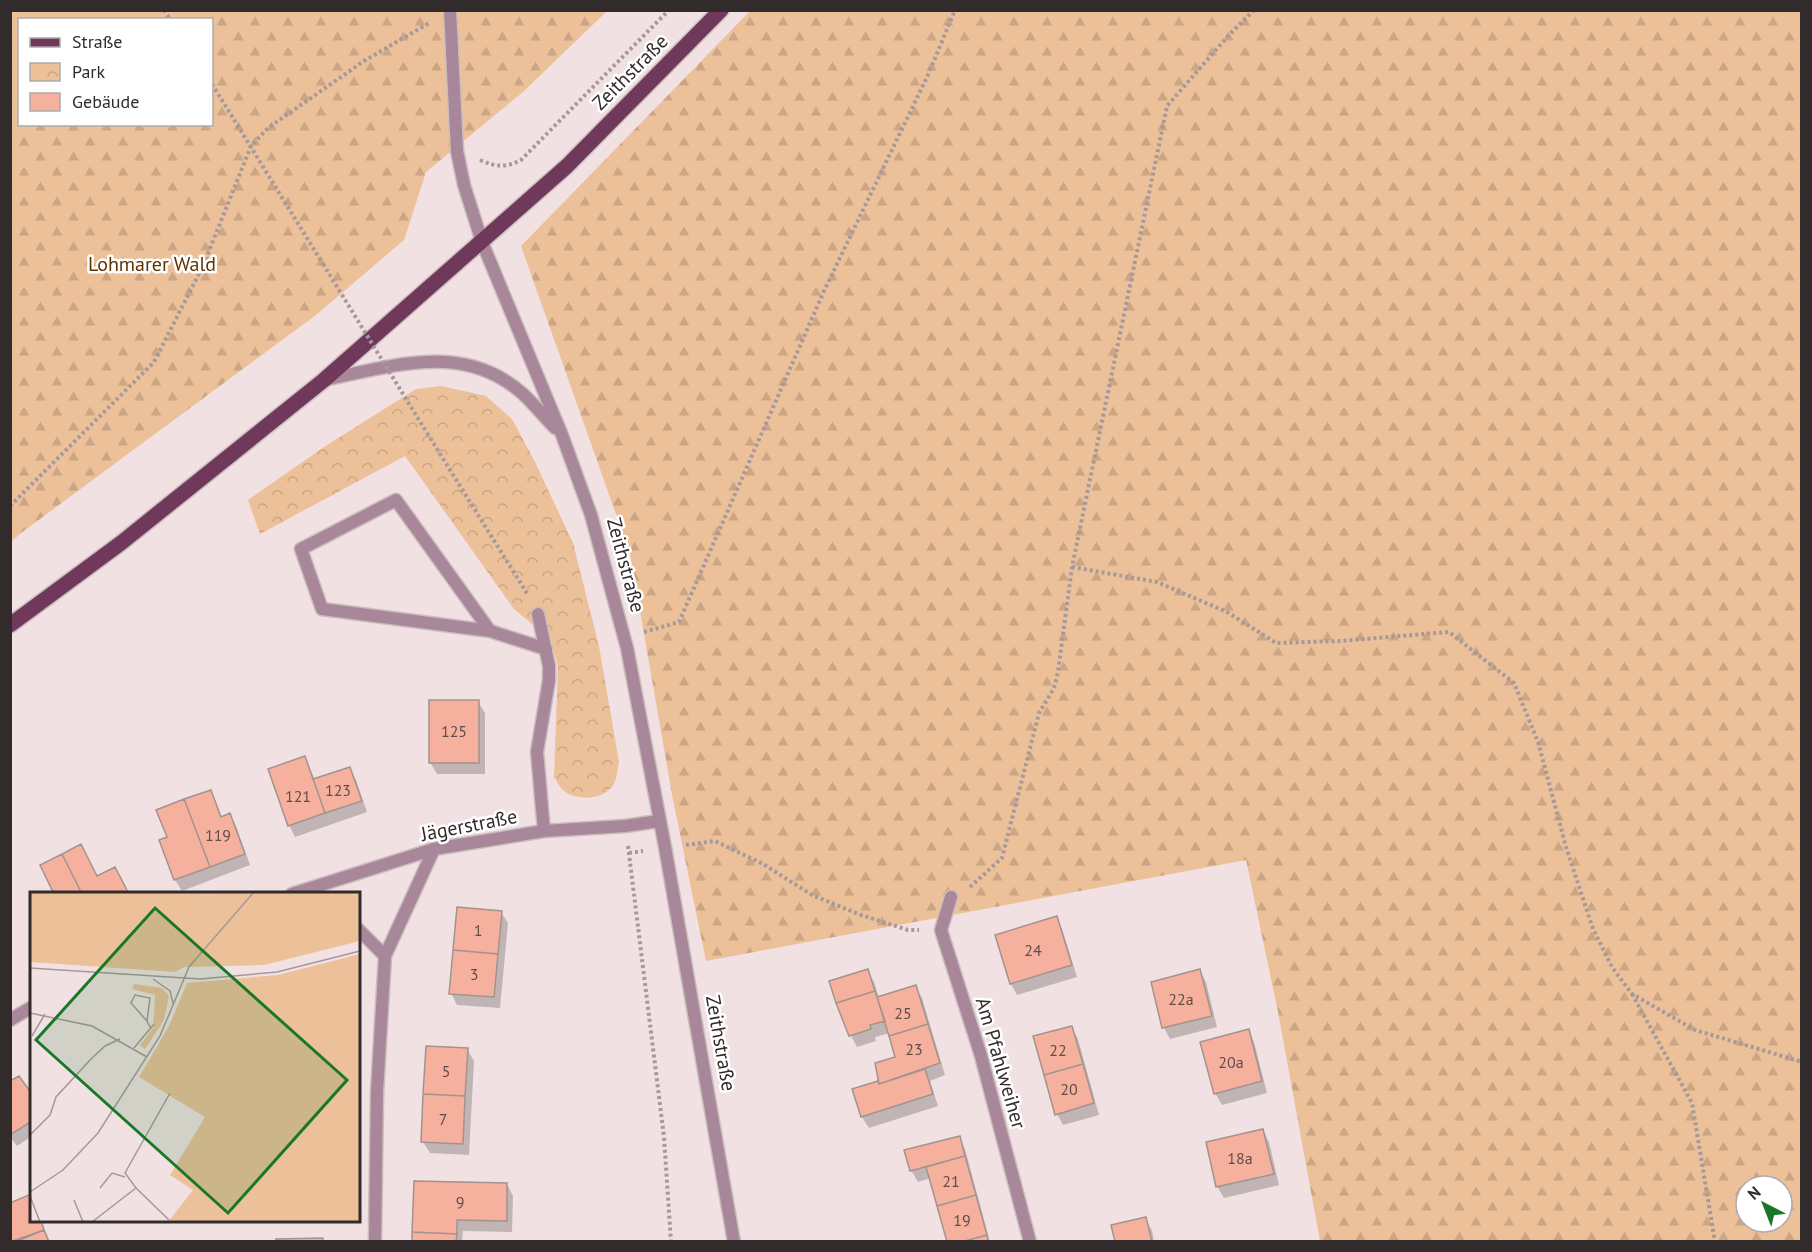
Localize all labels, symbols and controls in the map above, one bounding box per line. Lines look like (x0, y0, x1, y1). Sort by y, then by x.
legend (18, 18, 213, 126)
street label: Zeithstraße (586, 28, 674, 116)
text: Straße (72, 30, 123, 53)
text: Park (72, 60, 105, 83)
text: Gebäude (72, 90, 139, 113)
park label: Lohmarer Wald (88, 251, 216, 277)
street label: Zeithstraße (601, 515, 651, 615)
house number: 125 (441, 721, 467, 741)
house number: 123 (325, 780, 351, 800)
house number: 121 (285, 786, 311, 806)
street label: Jägerstraße (418, 803, 519, 847)
house number: 119 (205, 825, 231, 845)
inset map (30, 892, 360, 1222)
house number: 1 (474, 920, 482, 940)
house number: 24 (1024, 940, 1042, 960)
house number: 3 (470, 964, 478, 984)
house number: 22a (1168, 989, 1194, 1009)
street label: Zeithstraße (700, 993, 742, 1093)
street label: Am Pfahlweiher (970, 994, 1032, 1132)
house number: 25 (894, 1003, 912, 1023)
house number: 23 (905, 1039, 923, 1059)
house number: 22 (1049, 1040, 1067, 1060)
house number: 20a (1218, 1052, 1244, 1072)
house number: 5 (442, 1061, 450, 1081)
house number: 20 (1060, 1079, 1078, 1099)
house number: 7 (439, 1109, 447, 1129)
house number: 18a (1227, 1148, 1253, 1168)
house number: 21 (942, 1171, 960, 1191)
north arrow (1734, 1174, 1794, 1234)
text: N (1743, 1182, 1765, 1204)
house number: 9 (456, 1192, 464, 1212)
house number: 19 (953, 1210, 971, 1230)

